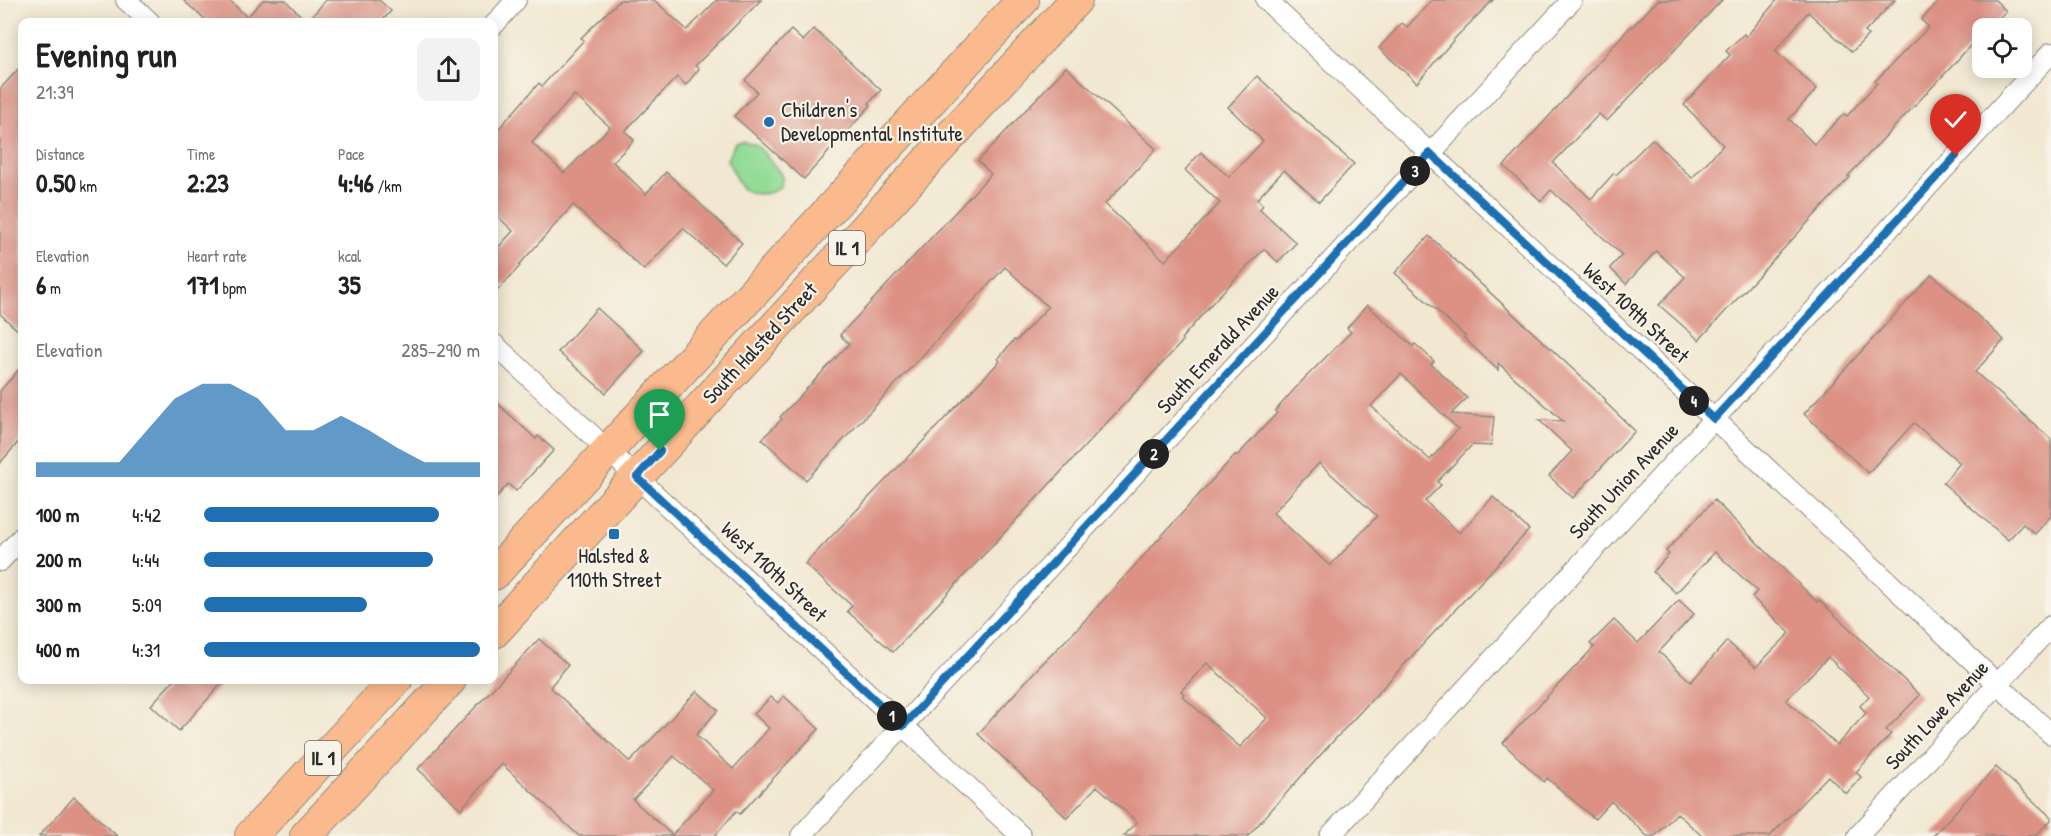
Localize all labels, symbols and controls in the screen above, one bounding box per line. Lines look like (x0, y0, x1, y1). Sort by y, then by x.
map controls (1972, 18, 2032, 78)
button: locate (1972, 18, 2032, 78)
text: Evening run (36, 33, 177, 77)
button: share (417, 38, 480, 101)
text: 21:39 (36, 78, 74, 105)
pin (1930, 94, 1981, 156)
place label: Children's Developmental Institute (781, 95, 963, 148)
icon: check (1939, 103, 1972, 136)
marker: Children's Developmental Institute (762, 115, 776, 129)
text: Distance (36, 143, 85, 165)
text: Time (187, 143, 215, 165)
text: Pace (338, 143, 365, 165)
pin: 3 (1400, 156, 1430, 186)
text: 3 (1411, 160, 1419, 182)
text: 0.50 (36, 165, 76, 200)
text: 2:23 (187, 165, 229, 200)
text: 4:46 (338, 165, 374, 200)
text: km (76, 175, 97, 197)
text: /km (374, 175, 402, 197)
road number: IL 1 (829, 231, 865, 265)
text: Elevation (36, 245, 89, 267)
text: Heart rate (187, 245, 247, 267)
text: kcal (338, 245, 361, 267)
street label: West 109th Street (1577, 256, 1697, 370)
text: 6 (36, 267, 46, 302)
text: 171 (187, 267, 219, 302)
text: 35 (338, 267, 361, 302)
street label: South Halsted Street (696, 275, 824, 410)
text: m (46, 277, 61, 299)
text: bpm (219, 277, 247, 299)
street label: South Emerald Avenue (1150, 278, 1285, 420)
text: Elevation (36, 336, 102, 363)
text: 285–290 m (401, 336, 480, 363)
pin: 4 (1679, 386, 1709, 416)
pin (634, 389, 685, 451)
text: 4 (1691, 390, 1697, 412)
icon: arrive (643, 398, 676, 431)
street label: South Union Avenue (1562, 416, 1685, 545)
pin: 2 (1139, 439, 1169, 469)
text: 2 (1150, 443, 1158, 465)
text: 100 m (36, 501, 79, 528)
text: 4:42 (132, 501, 161, 528)
street label: West 110th Street (715, 515, 834, 629)
marker: Halsted & 110th Street (607, 527, 621, 541)
place label: Halsted & 110th Street (567, 541, 662, 594)
text: 200 m (36, 546, 81, 573)
text: 4:44 (132, 546, 159, 573)
text: 300 m (36, 591, 81, 618)
text: 5:09 (132, 591, 161, 618)
text: 400 m (36, 636, 80, 663)
text: 4:31 (132, 636, 160, 663)
street label: South Lowe Avenue (1878, 654, 1995, 776)
pin: 1 (877, 701, 907, 731)
text: 1 (889, 705, 895, 727)
road number: IL 1 (305, 741, 341, 775)

